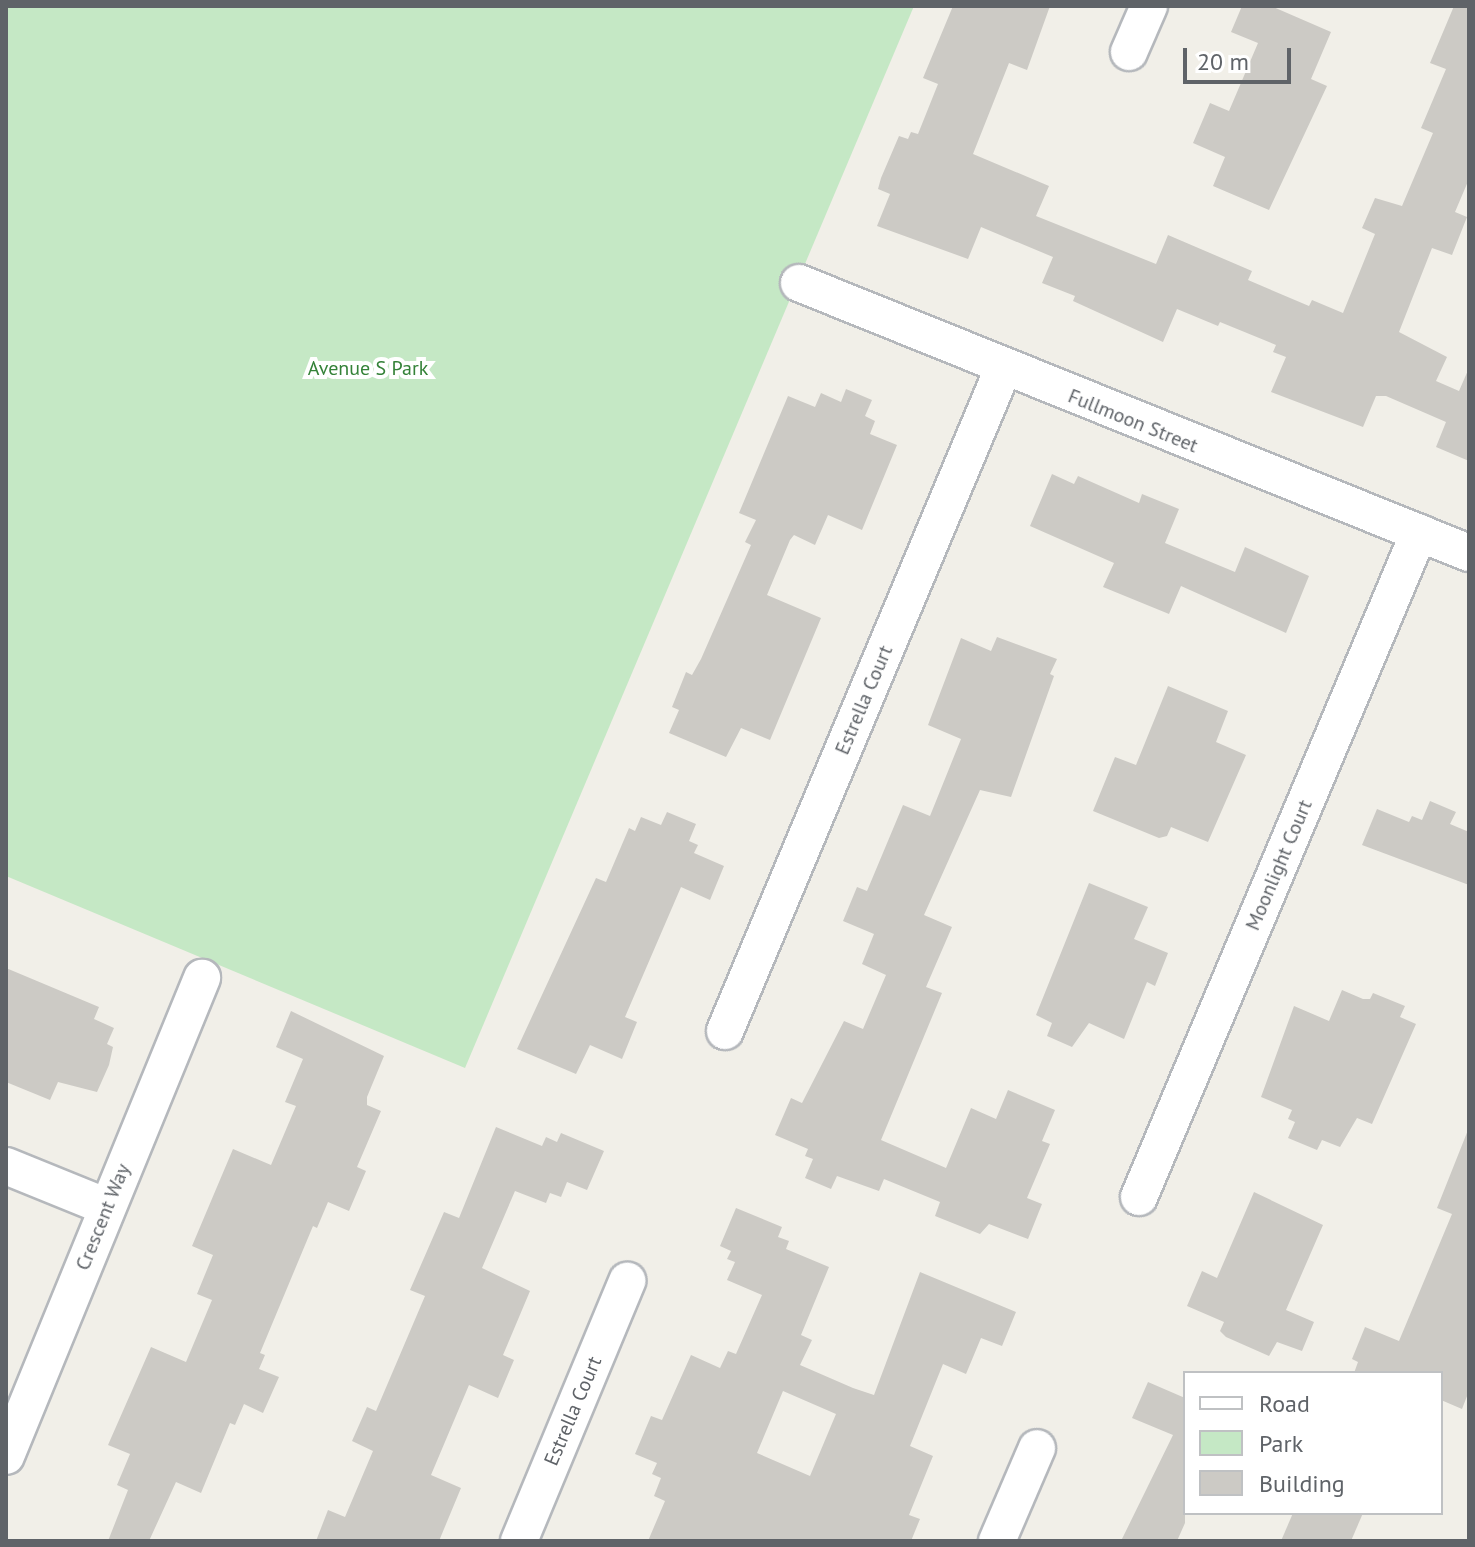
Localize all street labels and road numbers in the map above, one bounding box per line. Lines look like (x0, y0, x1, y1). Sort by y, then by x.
street label: Fullmoon Street (1065, 384, 1201, 458)
street label: Estrella Court (830, 642, 898, 758)
street label: Moonlight Court (1241, 796, 1317, 934)
street label: Crescent Way (71, 1160, 135, 1274)
street label: Estrella Court (539, 1353, 607, 1469)

